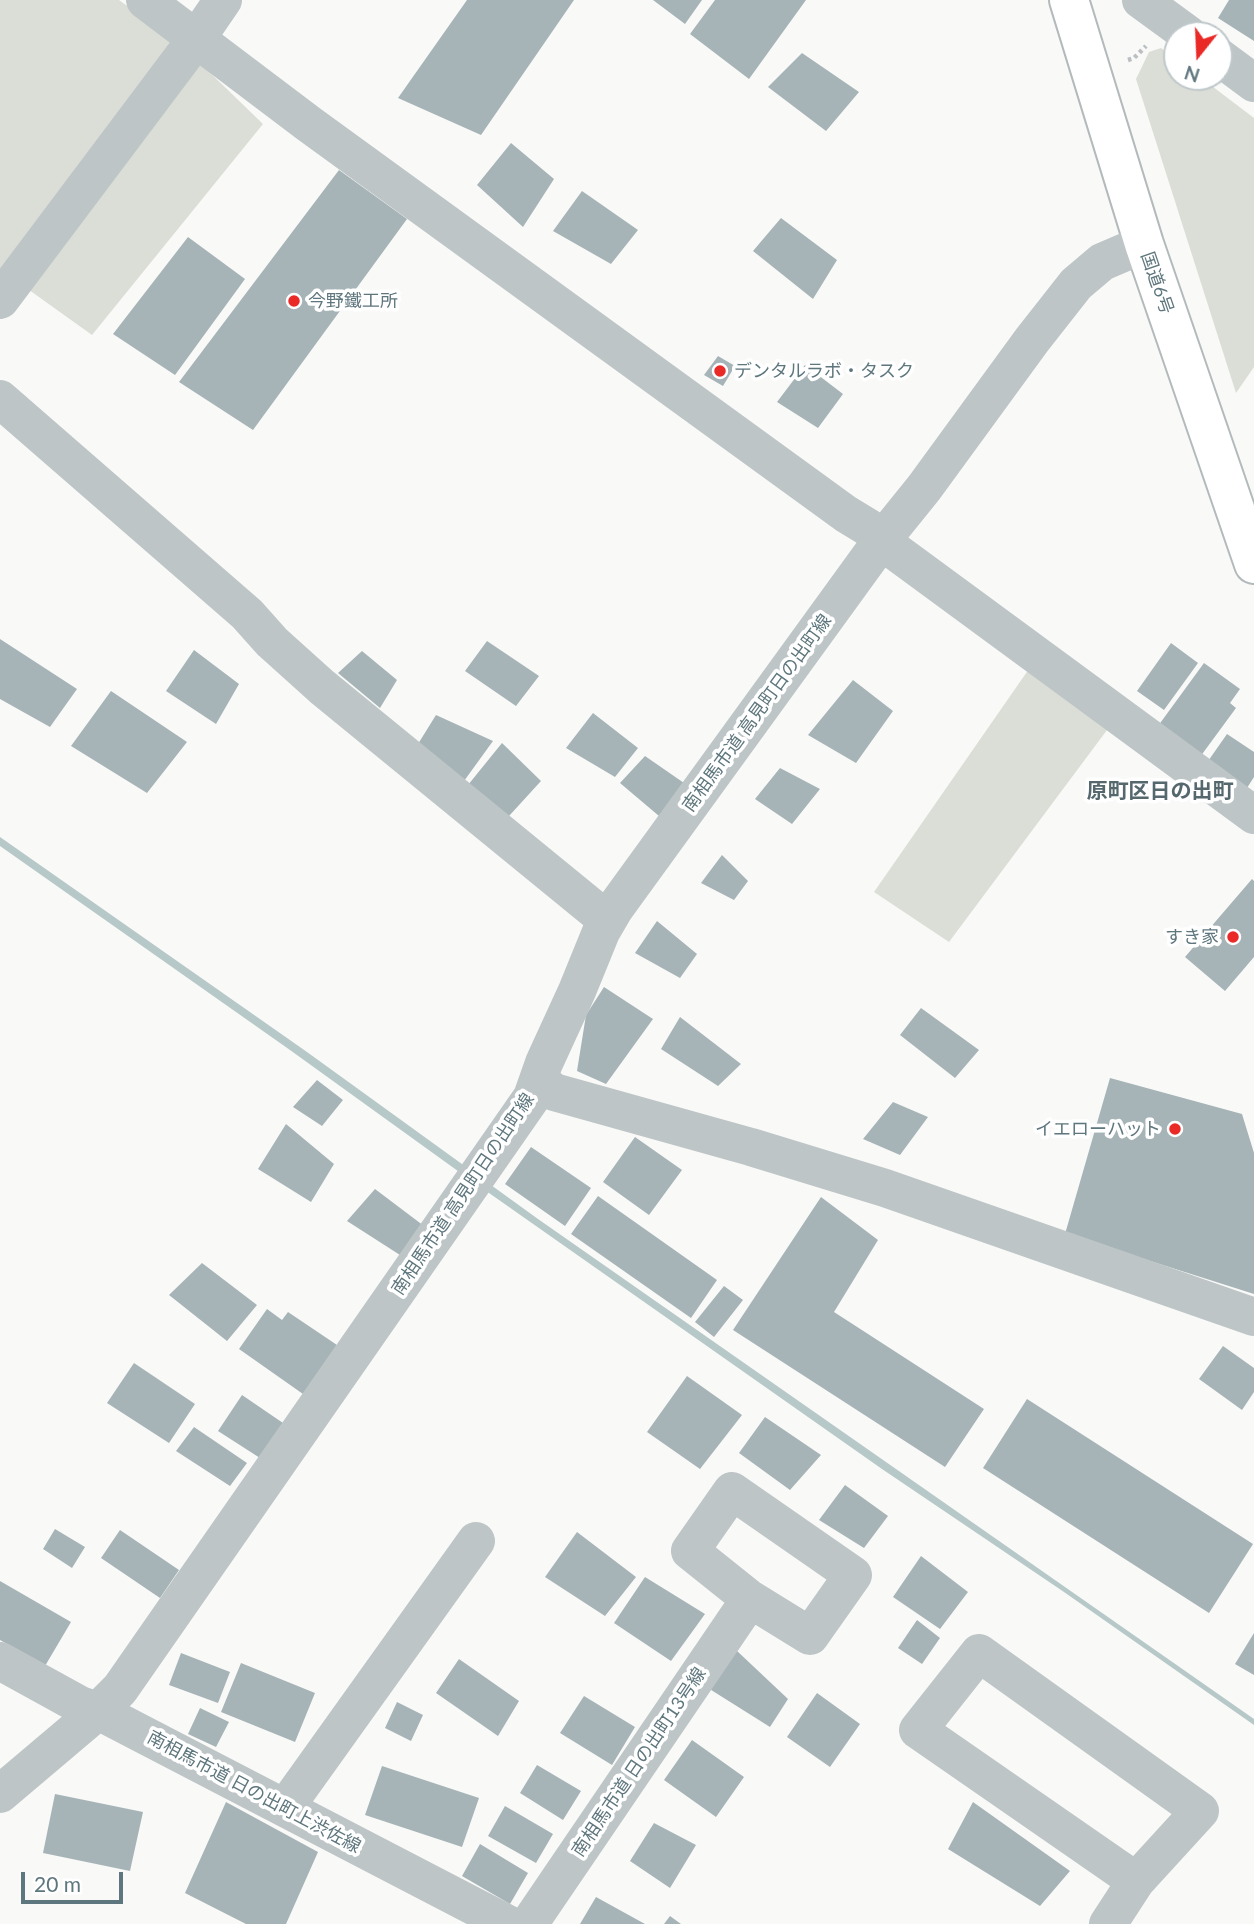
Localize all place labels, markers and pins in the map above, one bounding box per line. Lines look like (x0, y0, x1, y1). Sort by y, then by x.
place label: 今野鐵工所 (308, 290, 398, 312)
marker: 今野鐵工所 (286, 293, 302, 309)
place label: デンタルラボ・タスク (734, 360, 914, 382)
marker: デンタルラボ・タスク (712, 363, 728, 379)
place label: すき家 (1165, 926, 1219, 948)
marker: すき家 (1225, 929, 1241, 945)
place label: イエローハット (1035, 1118, 1161, 1140)
marker: イエローハット (1167, 1121, 1183, 1137)

